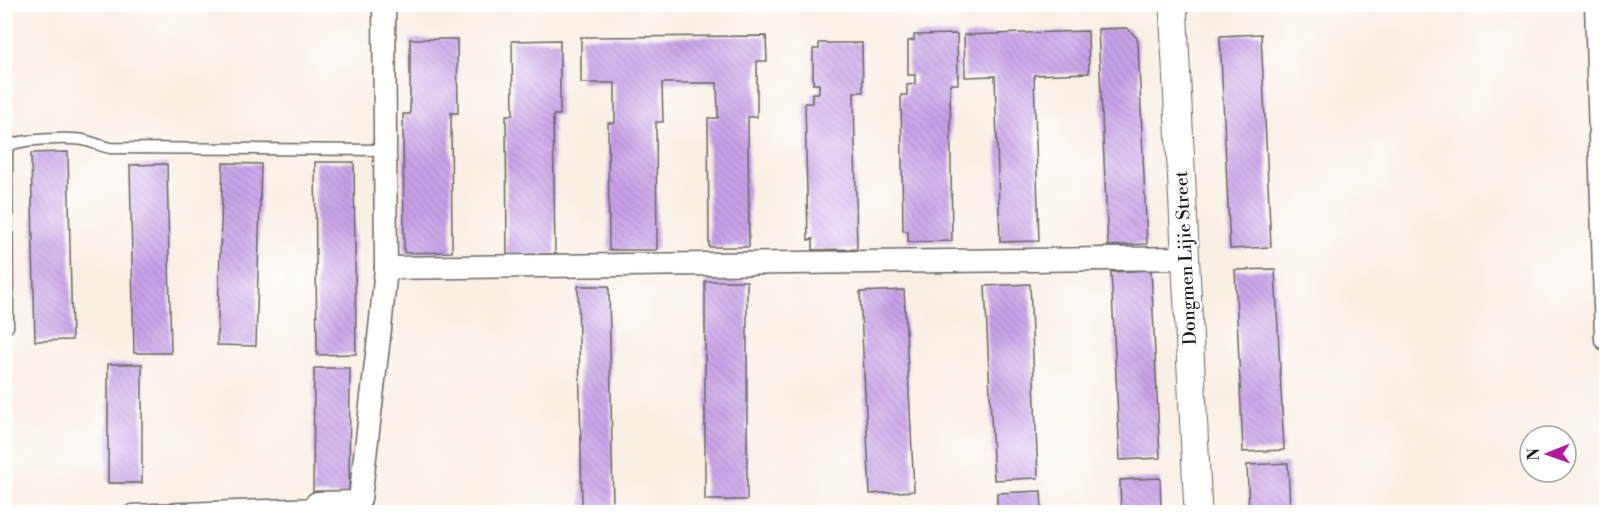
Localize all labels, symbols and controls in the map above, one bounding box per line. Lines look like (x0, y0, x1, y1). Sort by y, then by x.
street label: Dongmen Lijie Street (1170, 170, 1202, 346)
north arrow (1518, 424, 1578, 484)
text: N (1524, 447, 1544, 461)

